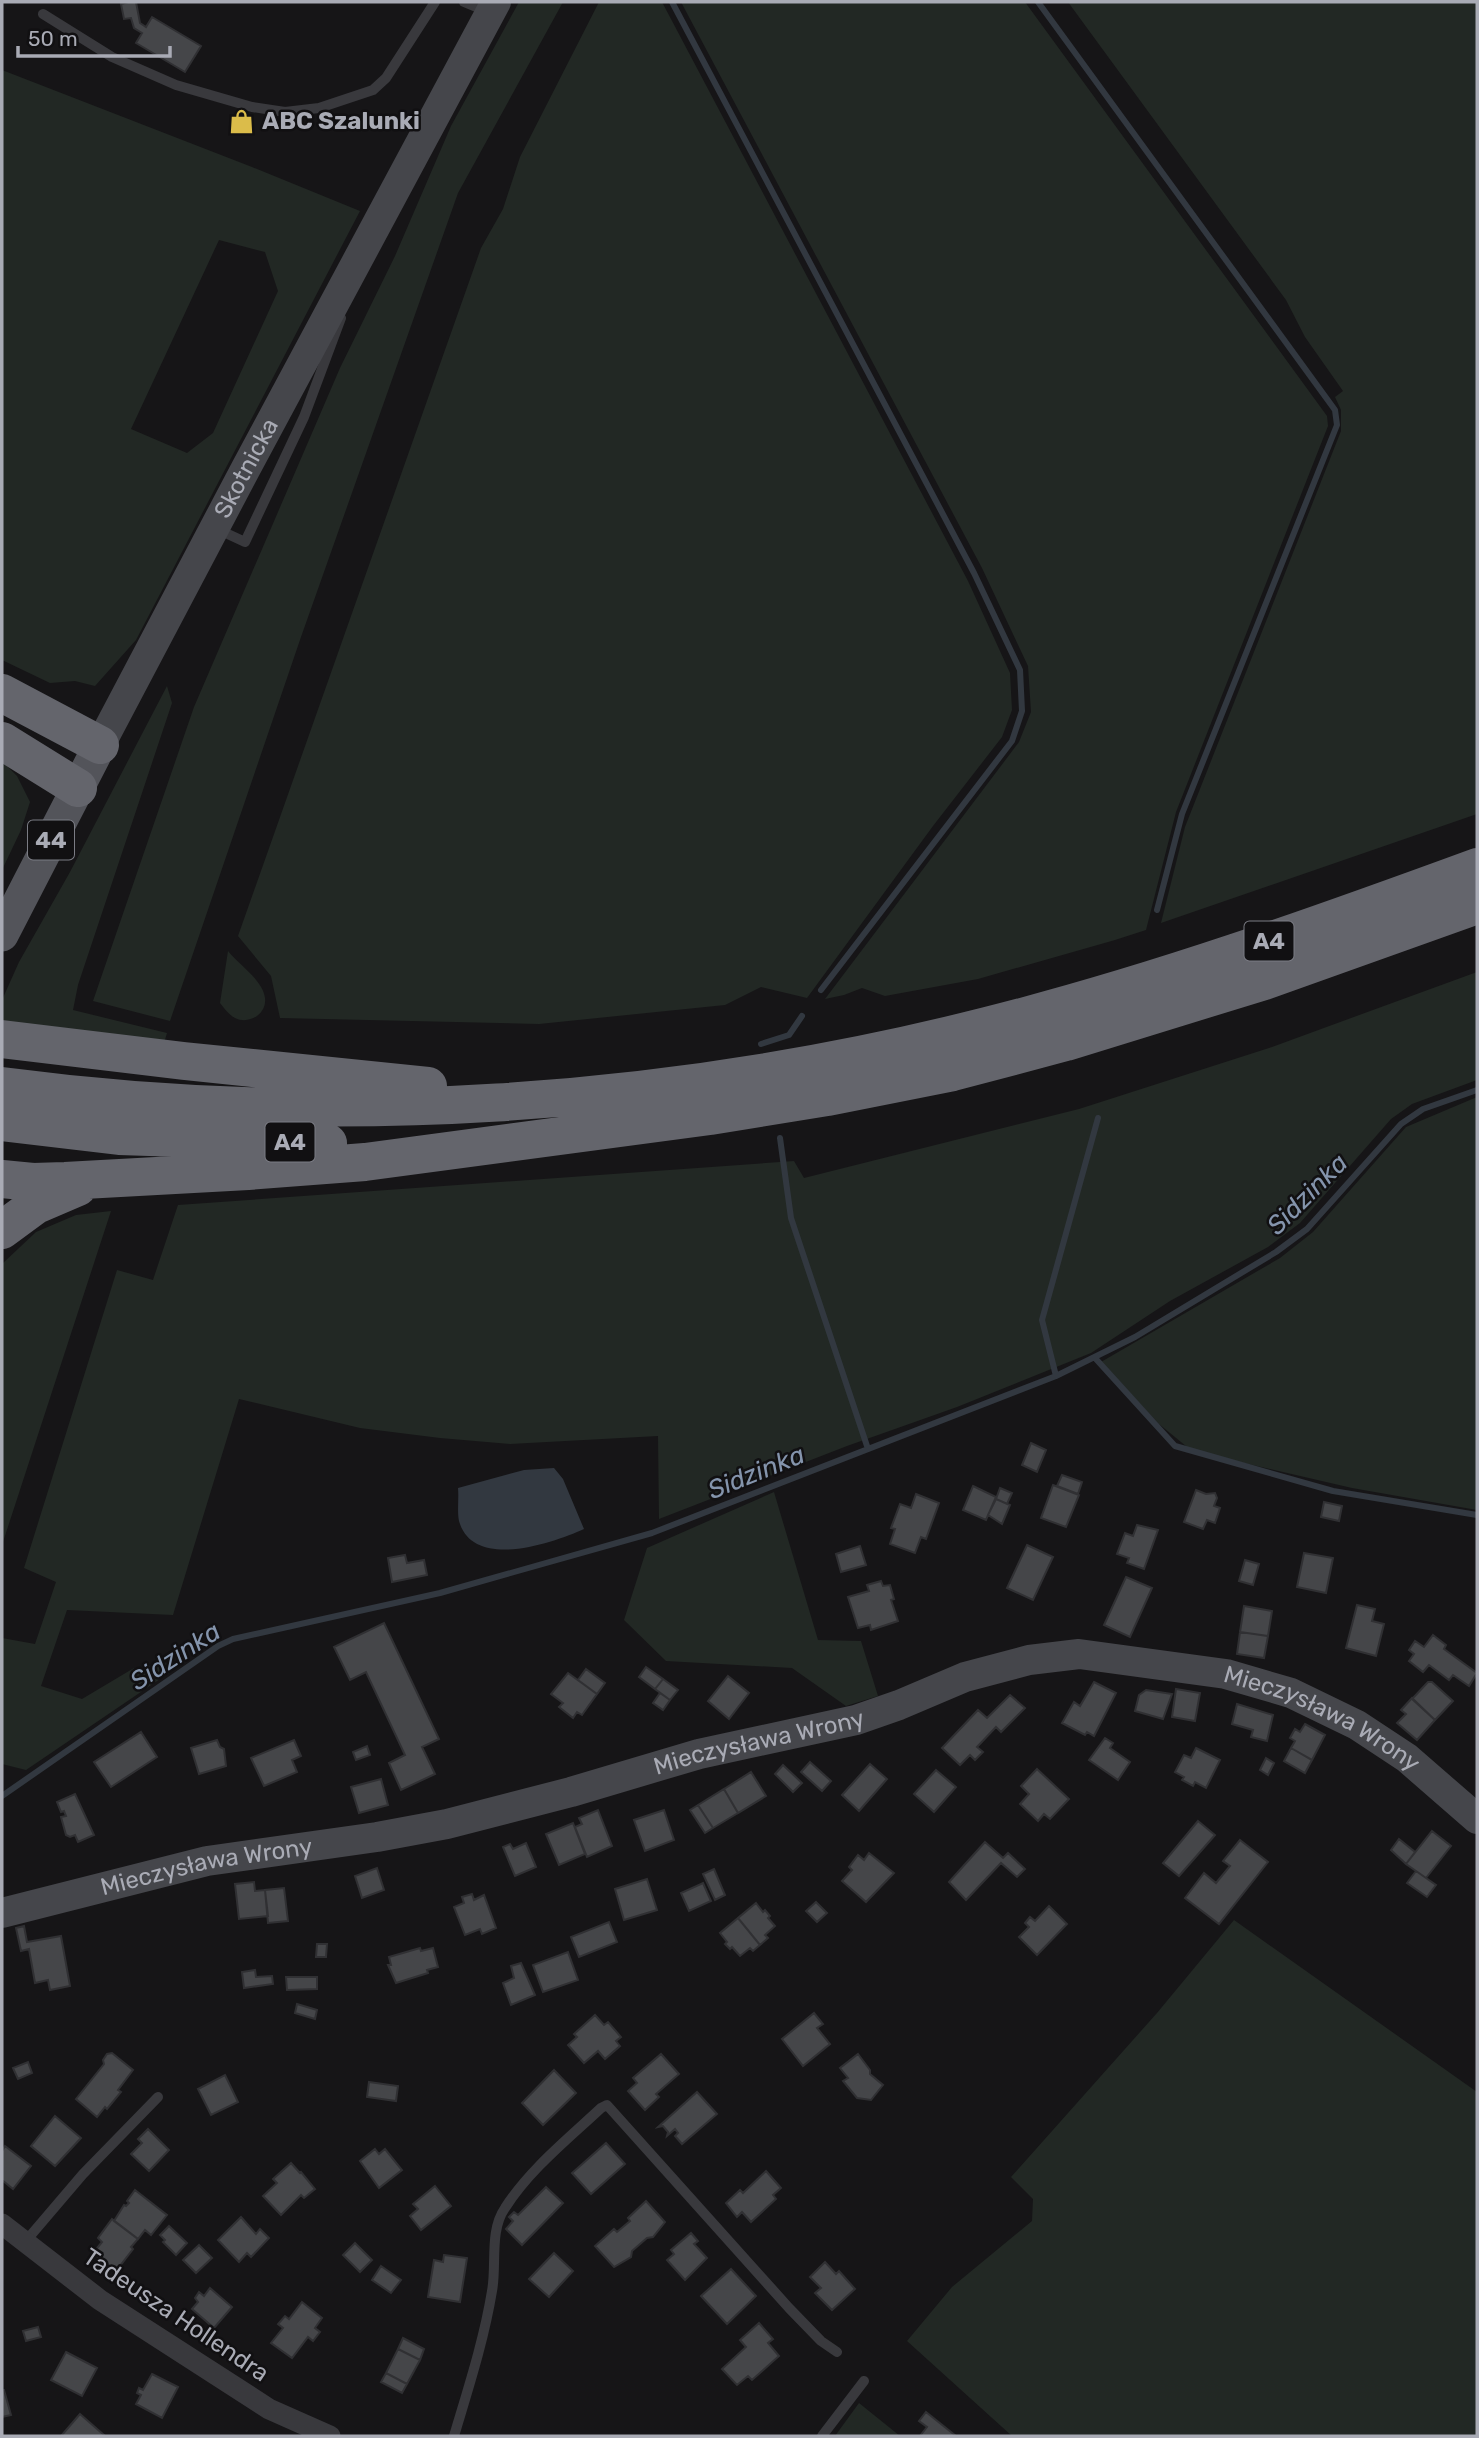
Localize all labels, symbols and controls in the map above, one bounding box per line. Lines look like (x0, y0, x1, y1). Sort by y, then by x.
scale bar (18, 14, 170, 58)
text: 50 m (28, 26, 78, 51)
shop icon: ABC Szalunki (228, 107, 256, 135)
place label: ABC Szalunki (262, 107, 420, 135)
street label: Skotnicka (208, 414, 284, 523)
road number: 44 (28, 820, 74, 860)
road number: A4 (1244, 922, 1294, 960)
road number: A4 (266, 1122, 314, 1162)
water label: Sidzinka (1260, 1147, 1354, 1241)
water label: Sidzinka (703, 1439, 809, 1506)
water label: Sidzinka (124, 1616, 226, 1697)
street label: Mieczysława Wrony (1221, 1660, 1426, 1777)
street label: Mieczysława Wrony (650, 1704, 868, 1781)
street label: Mieczysława Wrony (98, 1832, 314, 1901)
street label: Tadeusza Hollendra (78, 2243, 274, 2387)

